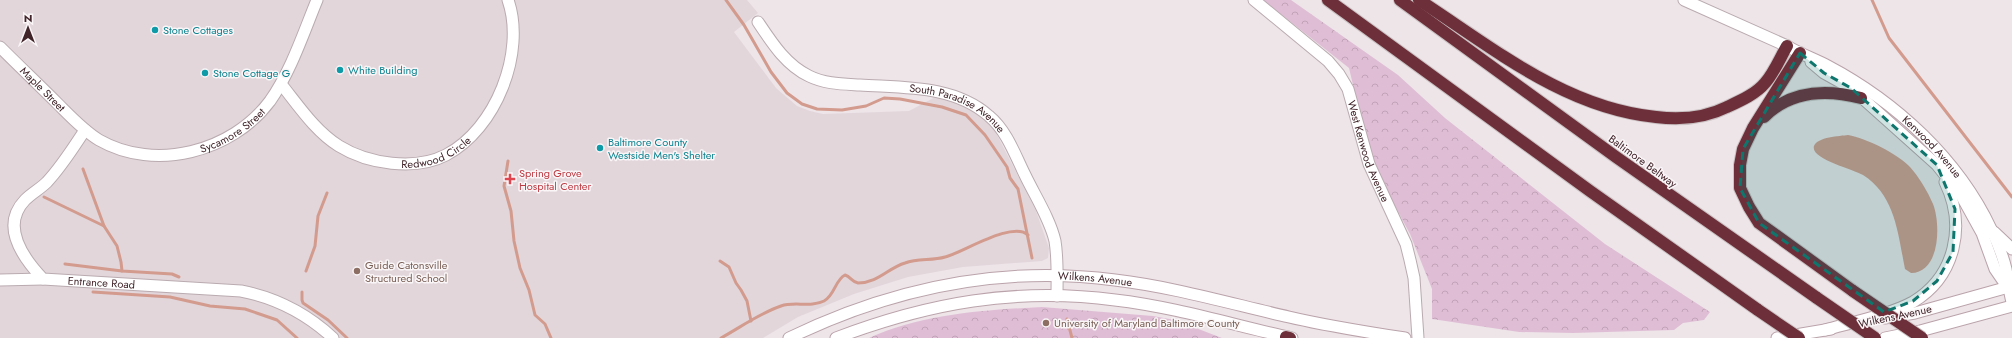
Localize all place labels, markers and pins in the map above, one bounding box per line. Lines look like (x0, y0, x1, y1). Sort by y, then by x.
place label: Stone Cottages (163, 22, 233, 38)
marker: Stone Cottages (150, 25, 160, 35)
place label: White Building (348, 62, 418, 78)
place label: Stone Cottage G (213, 65, 291, 81)
marker: White Building (335, 65, 345, 75)
marker: Stone Cottage G (200, 68, 210, 78)
place label: Baltimore County Westside Men's Shelter (608, 134, 715, 163)
marker: Baltimore County Westside Men's Shelter (595, 143, 605, 153)
place label: Spring Grove Hospital Center (519, 165, 591, 194)
marker: Spring Grove Hospital Center (504, 173, 516, 185)
place label: Guide Catonsville Structured School (365, 257, 448, 286)
marker: Guide Catonsville Structured School (352, 266, 362, 276)
place label: University of Maryland Baltimore County (1054, 315, 1240, 331)
marker: University of Maryland Baltimore County (1041, 318, 1051, 328)

